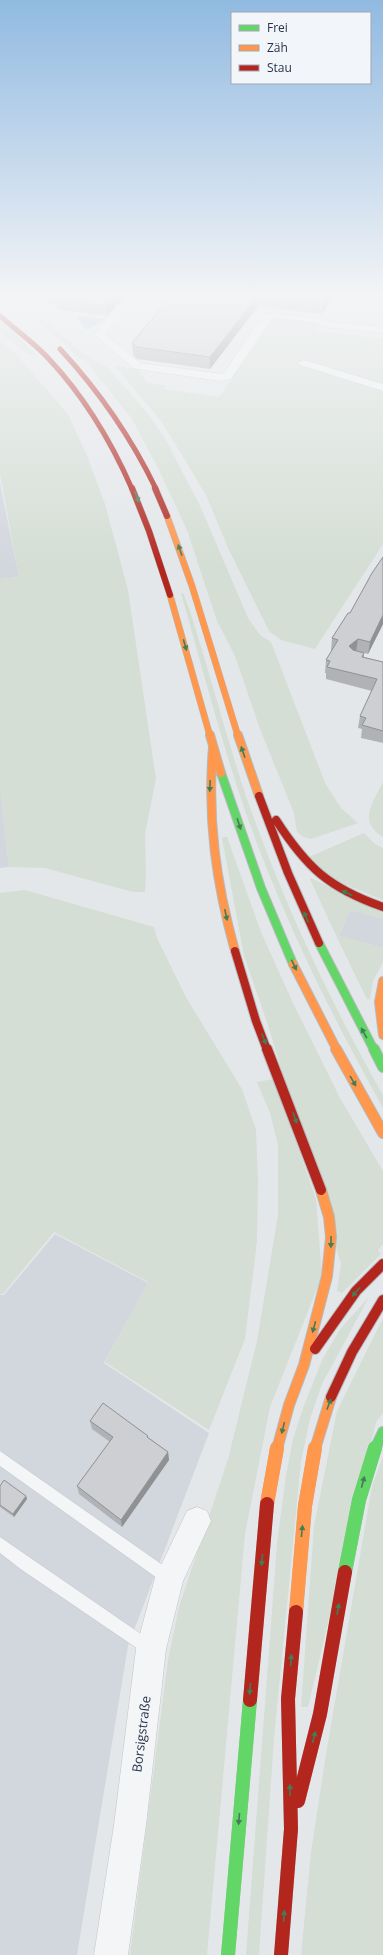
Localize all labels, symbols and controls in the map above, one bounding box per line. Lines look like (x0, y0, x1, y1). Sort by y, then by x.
legend (231, 12, 371, 84)
text: Frei (267, 19, 288, 36)
text: Zäh (267, 39, 288, 56)
text: Stau (267, 59, 292, 76)
one-way arrow (135, 491, 141, 503)
one-way arrow (176, 544, 182, 556)
one-way arrow (182, 639, 188, 651)
one-way arrow (240, 746, 246, 758)
one-way arrow (207, 780, 214, 792)
one-way arrow (236, 818, 242, 830)
one-way arrow (341, 890, 352, 896)
one-way arrow (223, 909, 229, 921)
one-way arrow (303, 911, 309, 922)
one-way arrow (291, 959, 298, 971)
one-way arrow (360, 1027, 367, 1039)
one-way arrow (261, 1034, 267, 1046)
one-way arrow (350, 1075, 357, 1087)
one-way arrow (292, 1113, 298, 1125)
one-way arrow (328, 1236, 334, 1249)
one-way arrow (351, 1286, 360, 1297)
one-way arrow (311, 1322, 317, 1334)
one-way arrow (326, 1397, 332, 1409)
one-way arrow (279, 1422, 285, 1434)
one-way arrow (360, 1475, 366, 1488)
one-way arrow (299, 1525, 305, 1537)
one-way arrow (258, 1554, 265, 1566)
one-way arrow (335, 1603, 341, 1615)
one-way arrow (288, 1654, 295, 1666)
one-way arrow (246, 1683, 253, 1696)
street label: Borsigstraße (127, 1695, 155, 1773)
one-way arrow (312, 1731, 318, 1743)
one-way arrow (287, 1783, 293, 1796)
one-way arrow (236, 1813, 242, 1825)
one-way arrow (281, 1910, 288, 1922)

